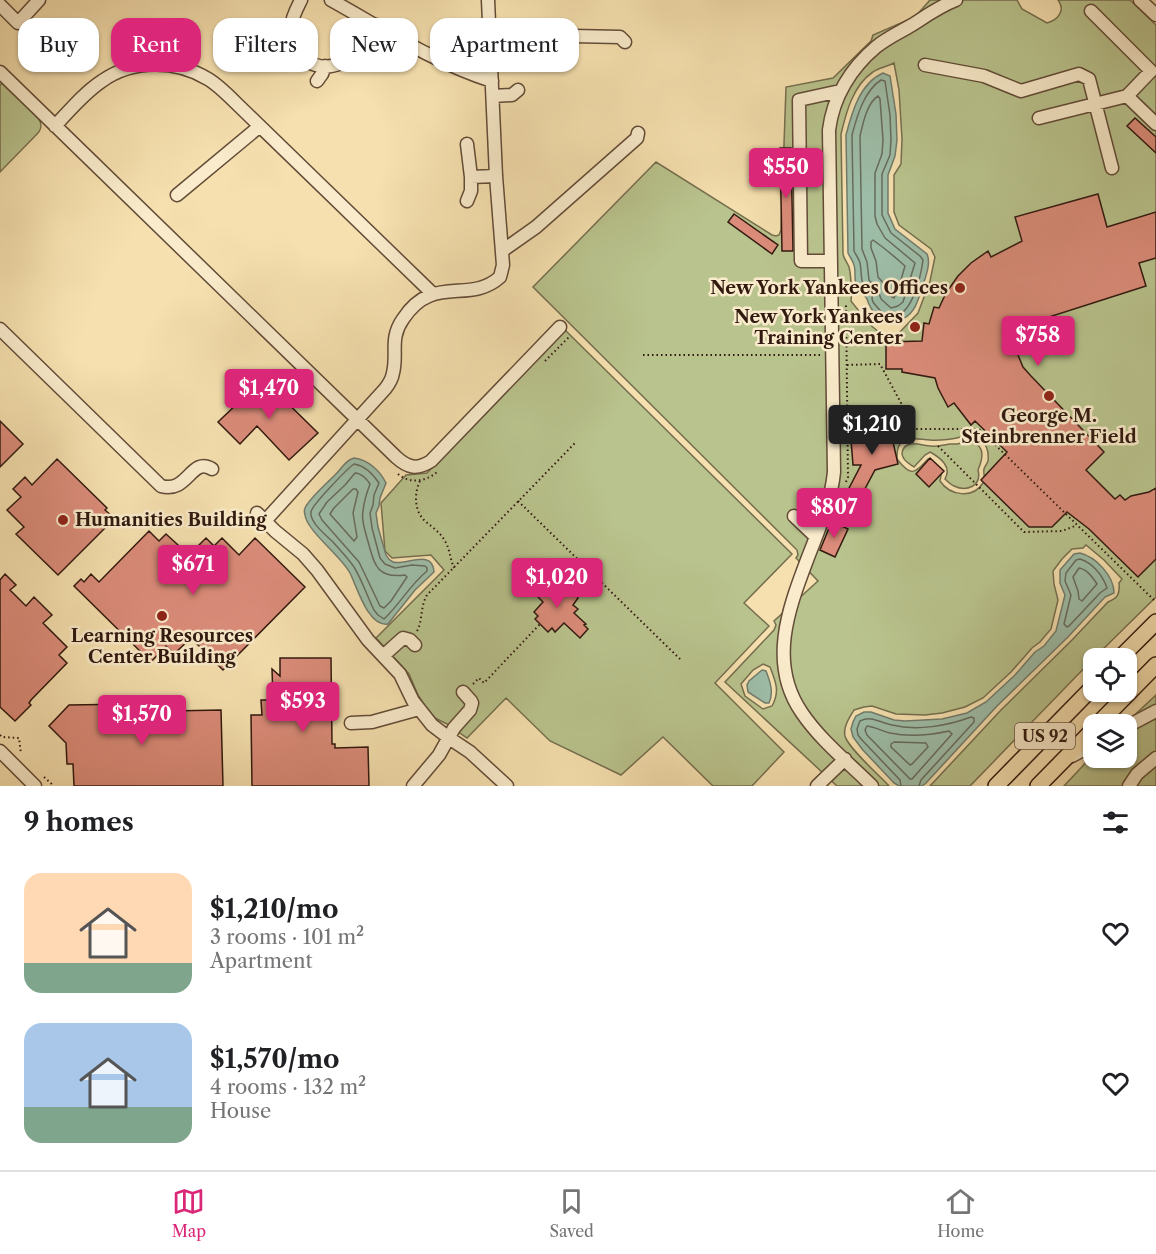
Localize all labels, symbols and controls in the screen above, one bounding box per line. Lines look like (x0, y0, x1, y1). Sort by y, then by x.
chip: Buy (18, 18, 99, 72)
chip: Rent (111, 18, 201, 72)
chip: Filters (213, 18, 318, 72)
chip: New (330, 18, 418, 72)
chip: Apartment (430, 18, 579, 72)
pin: $550 (750, 148, 822, 199)
text: $550 (763, 155, 809, 179)
place label: New York Yankees Offices (710, 277, 948, 299)
marker: New York Yankees Offices (953, 281, 967, 295)
place label: New York Yankees Training Center (734, 306, 903, 349)
pin: $758 (1002, 316, 1074, 367)
marker: New York Yankees Training Center (908, 320, 922, 334)
text: $758 (1016, 323, 1060, 347)
pin: $1,470 (220, 369, 318, 420)
text: $1,470 (239, 376, 299, 400)
marker: George M. Steinbrenner Field (1042, 389, 1056, 403)
pin: $1,210 (823, 405, 921, 456)
place label: George M. Steinbrenner Field (961, 405, 1137, 448)
text: $1,210 (842, 412, 902, 436)
pin: $807 (798, 488, 870, 539)
text: $807 (811, 495, 857, 519)
place label: Humanities Building (75, 509, 267, 531)
marker: Humanities Building (56, 513, 70, 527)
pin: $671 (157, 545, 229, 596)
text: $671 (172, 552, 214, 576)
pin: $1,020 (508, 558, 606, 609)
text: $1,020 (526, 565, 588, 589)
marker: Learning Resources Center Building (155, 609, 169, 623)
place label: Learning Resources Center Building (71, 625, 253, 668)
map controls (1083, 648, 1137, 768)
button: locate (1083, 648, 1137, 702)
pin: $593 (267, 682, 339, 733)
text: $593 (280, 689, 326, 713)
pin: $1,570 (93, 695, 191, 746)
text: $1,570 (112, 702, 172, 726)
button: layers (1083, 714, 1137, 768)
road number: US 92 (1015, 723, 1075, 749)
text: 9 homes (24, 806, 134, 838)
icon: filters (1099, 806, 1132, 839)
text: $1,210/mo (210, 893, 339, 925)
icon: home (72, 897, 144, 969)
icon: heart (1099, 917, 1132, 950)
text: 3 rooms · 101 m² (210, 925, 364, 949)
text: Apartment (210, 949, 313, 973)
text: $1,570/mo (210, 1043, 340, 1075)
icon: home (72, 1047, 144, 1119)
icon: heart (1099, 1067, 1132, 1100)
text: 4 rooms · 132 m² (210, 1075, 366, 1099)
text: House (210, 1099, 271, 1123)
tab: Map (172, 1185, 206, 1241)
tab: Saved (549, 1185, 594, 1241)
tab: Home (937, 1185, 984, 1241)

